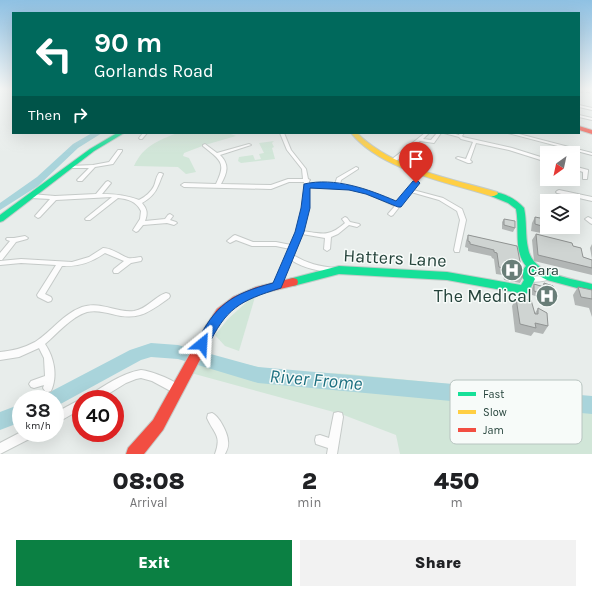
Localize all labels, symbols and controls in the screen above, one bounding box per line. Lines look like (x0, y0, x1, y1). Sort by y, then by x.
text: 90 m (94, 26, 162, 59)
icon: left (28, 28, 80, 80)
text: Gorlands Road (94, 60, 214, 82)
icon: right (69, 104, 91, 126)
text: Then (28, 106, 61, 124)
pin (399, 142, 433, 183)
north arrow (540, 146, 580, 186)
map controls (540, 146, 580, 234)
icon: arrive (405, 148, 427, 170)
button: layers (540, 194, 580, 234)
street label: Hatters Lane (343, 244, 447, 272)
hospital icon: Cara (499, 257, 525, 283)
place label: Cara (528, 261, 559, 279)
hospital icon: The Medical (534, 283, 560, 309)
place label: The Medical (434, 285, 532, 307)
position arrow (181, 323, 223, 365)
water label: River Frome (269, 365, 364, 395)
legend (450, 380, 582, 444)
text: Fast (483, 388, 504, 401)
speed limit sign: 40 (72, 390, 124, 442)
text: 38 (25, 399, 51, 422)
text: Slow (483, 406, 507, 419)
text: km/h (25, 420, 51, 432)
text: Jam (483, 424, 504, 437)
text: 08:08 (112, 467, 185, 495)
text: 2 (302, 467, 317, 495)
text: 450 (434, 467, 480, 495)
text: Arrival (130, 495, 168, 510)
text: min (297, 495, 321, 510)
text: m (451, 495, 463, 510)
button: Exit (16, 540, 292, 586)
button: Share (300, 540, 576, 586)

